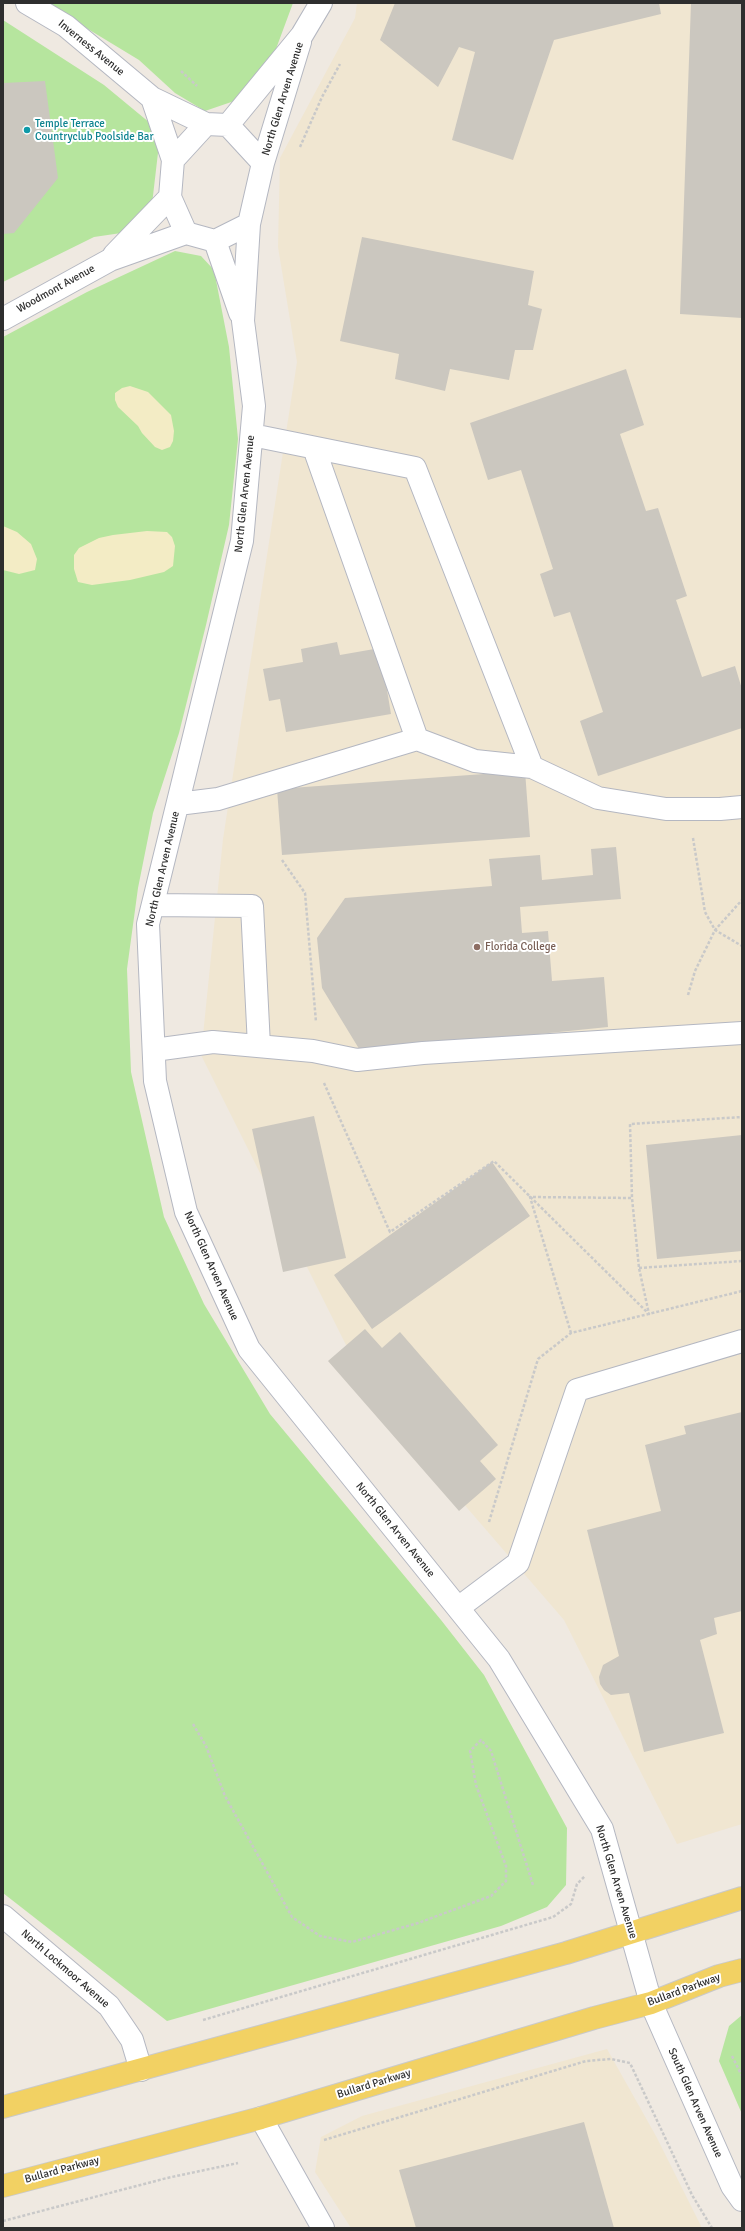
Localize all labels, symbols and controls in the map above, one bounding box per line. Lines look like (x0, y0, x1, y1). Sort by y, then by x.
street label: Inverness Avenue (55, 17, 127, 79)
street label: North Glen Arven Avenue (259, 41, 307, 157)
place label: Temple Terrace Countryclub Poolside Bar (35, 117, 153, 143)
marker: Temple Terrace Countryclub Poolside Bar (22, 125, 32, 135)
street label: Woodmont Avenue (15, 262, 97, 316)
street label: North Glen Arven Avenue (232, 435, 258, 553)
street label: North Glen Arven Avenue (143, 810, 183, 928)
place label: Florida College (485, 940, 556, 954)
marker: Florida College (472, 942, 482, 952)
street label: North Glen Arven Avenue (181, 1209, 241, 1323)
street label: North Glen Arven Avenue (353, 1480, 437, 1580)
street label: North Glen Arven Avenue (592, 1824, 640, 1940)
street label: North Lockmoor Avenue (18, 1927, 112, 2011)
street label: Bullard Parkway (646, 1971, 722, 2009)
street label: South Glen Arven Avenue (665, 2046, 725, 2160)
street label: Bullard Parkway (336, 2067, 412, 2101)
street label: Bullard Parkway (23, 2154, 101, 2186)

